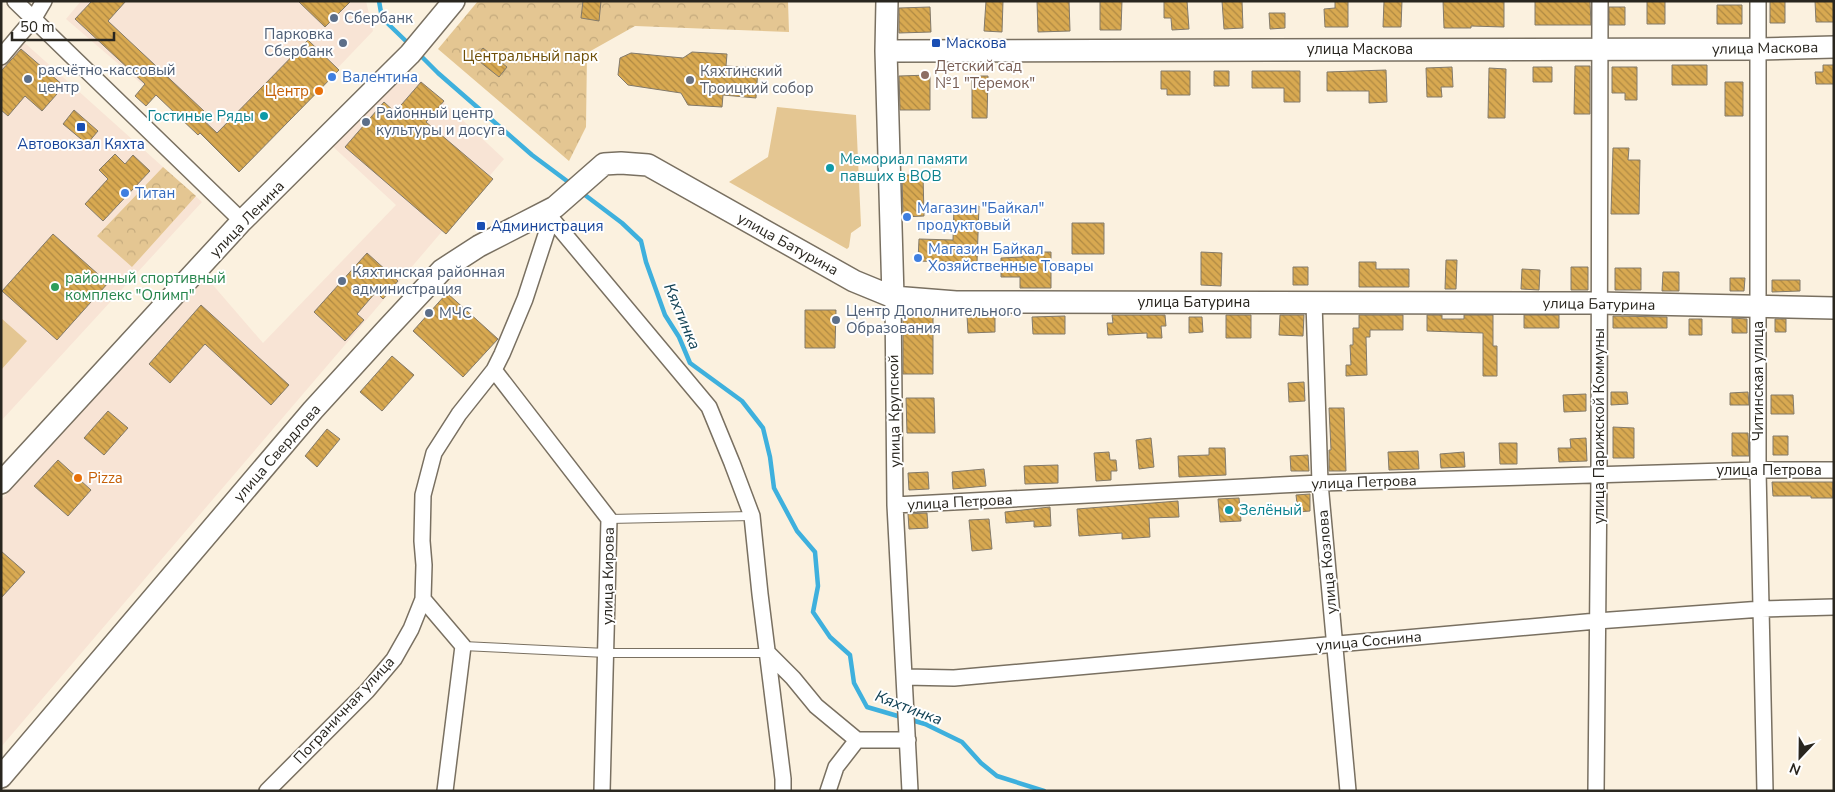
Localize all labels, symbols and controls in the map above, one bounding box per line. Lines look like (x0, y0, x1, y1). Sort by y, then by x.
place label: Сбербанк (344, 8, 413, 28)
scale bar (12, 10, 115, 42)
marker: Сбербанк (328, 12, 340, 24)
text: 50 m (20, 17, 55, 37)
place label: Парковка Сбербанк (264, 24, 333, 61)
place label: Маскова (946, 33, 1007, 53)
marker: Парковка Сбербанк (337, 37, 349, 49)
marker: Маскова (930, 37, 942, 49)
street label: улица Маскова (1712, 37, 1818, 59)
street label: улица Маскова (1307, 39, 1413, 59)
park label: Центральный парк (462, 46, 598, 66)
place label: Детский сад №1 "Теремок" (935, 56, 1035, 93)
place label: расчётно-кассовый центр (38, 60, 176, 97)
place label: Кяхтинский Троицкий собор (700, 61, 814, 98)
place label: Валентина (342, 67, 418, 87)
marker: Детский сад №1 "Теремок" (919, 69, 931, 81)
marker: Валентина (326, 71, 338, 83)
marker: расчётно-кассовый центр (22, 73, 34, 85)
marker: Кяхтинский Троицкий собор (684, 74, 696, 86)
place label: Центр (265, 81, 309, 101)
marker: Центр (313, 85, 325, 97)
place label: Районный центр культуры и досуга (376, 103, 505, 140)
place label: Гостиные Ряды (148, 106, 254, 126)
marker: Гостиные Ряды (258, 110, 270, 122)
marker: Районный центр культуры и досуга (360, 116, 372, 128)
marker: Автовокзал Кяхта (75, 121, 87, 133)
place label: Автовокзал Кяхта (17, 134, 145, 154)
place label: Мемориал памяти павших в ВОВ (840, 149, 968, 186)
marker: Мемориал памяти павших в ВОВ (824, 162, 836, 174)
street label: улица Ленина (205, 176, 289, 262)
place label: Титан (135, 183, 175, 203)
marker: Титан (119, 187, 131, 199)
place label: Магазин "Байкал" продуктовый (917, 198, 1044, 235)
street label: улица Батурина (734, 208, 842, 280)
marker: Магазин "Байкал" продуктовый (901, 211, 913, 223)
place label: Администрация (491, 216, 604, 236)
marker: Администрация (475, 220, 487, 232)
place label: Магазин Байкал Хозяйственные Товары (928, 239, 1094, 276)
marker: Магазин Байкал Хозяйственные Товары (912, 252, 924, 264)
place label: Кяхтинская районная администрация (352, 262, 505, 299)
place label: районный спортивный комплекс "Олимп" (65, 268, 226, 305)
marker: Кяхтинская районная администрация (336, 275, 348, 287)
water label: Кяхтинка (658, 280, 706, 353)
marker: районный спортивный комплекс "Олимп" (49, 281, 61, 293)
street label: улица Батурина (1138, 292, 1250, 312)
street label: улица Батурина (1542, 293, 1656, 315)
place label: Центр Дополнительного Образования (846, 301, 1021, 338)
place label: МЧС (439, 303, 472, 323)
marker: МЧС (423, 307, 435, 319)
marker: Центр Дополнительного Образования (830, 314, 842, 326)
street label: Читинская улица (1748, 321, 1768, 441)
street label: улица Парижской Коммуны (1589, 328, 1609, 524)
street label: улица Крупской (883, 354, 905, 468)
street label: улица Свердлова (229, 400, 325, 506)
street label: улица Петрова (1716, 460, 1822, 480)
place label: Pizza (88, 468, 123, 488)
street label: улица Петрова (1311, 470, 1417, 494)
marker: Pizza (72, 472, 84, 484)
street label: улица Петрова (907, 489, 1013, 515)
place label: Зелёный (1239, 500, 1302, 520)
marker: Зелёный (1223, 504, 1235, 516)
street label: улица Козлова (1312, 509, 1342, 615)
street label: улица Кирова (597, 527, 619, 625)
street label: улица Соснина (1315, 626, 1423, 656)
street label: Пограничная улица (289, 652, 399, 768)
water label: Кяхтинка (872, 685, 945, 731)
north arrow (1775, 732, 1825, 782)
text: N (1787, 758, 1804, 779)

